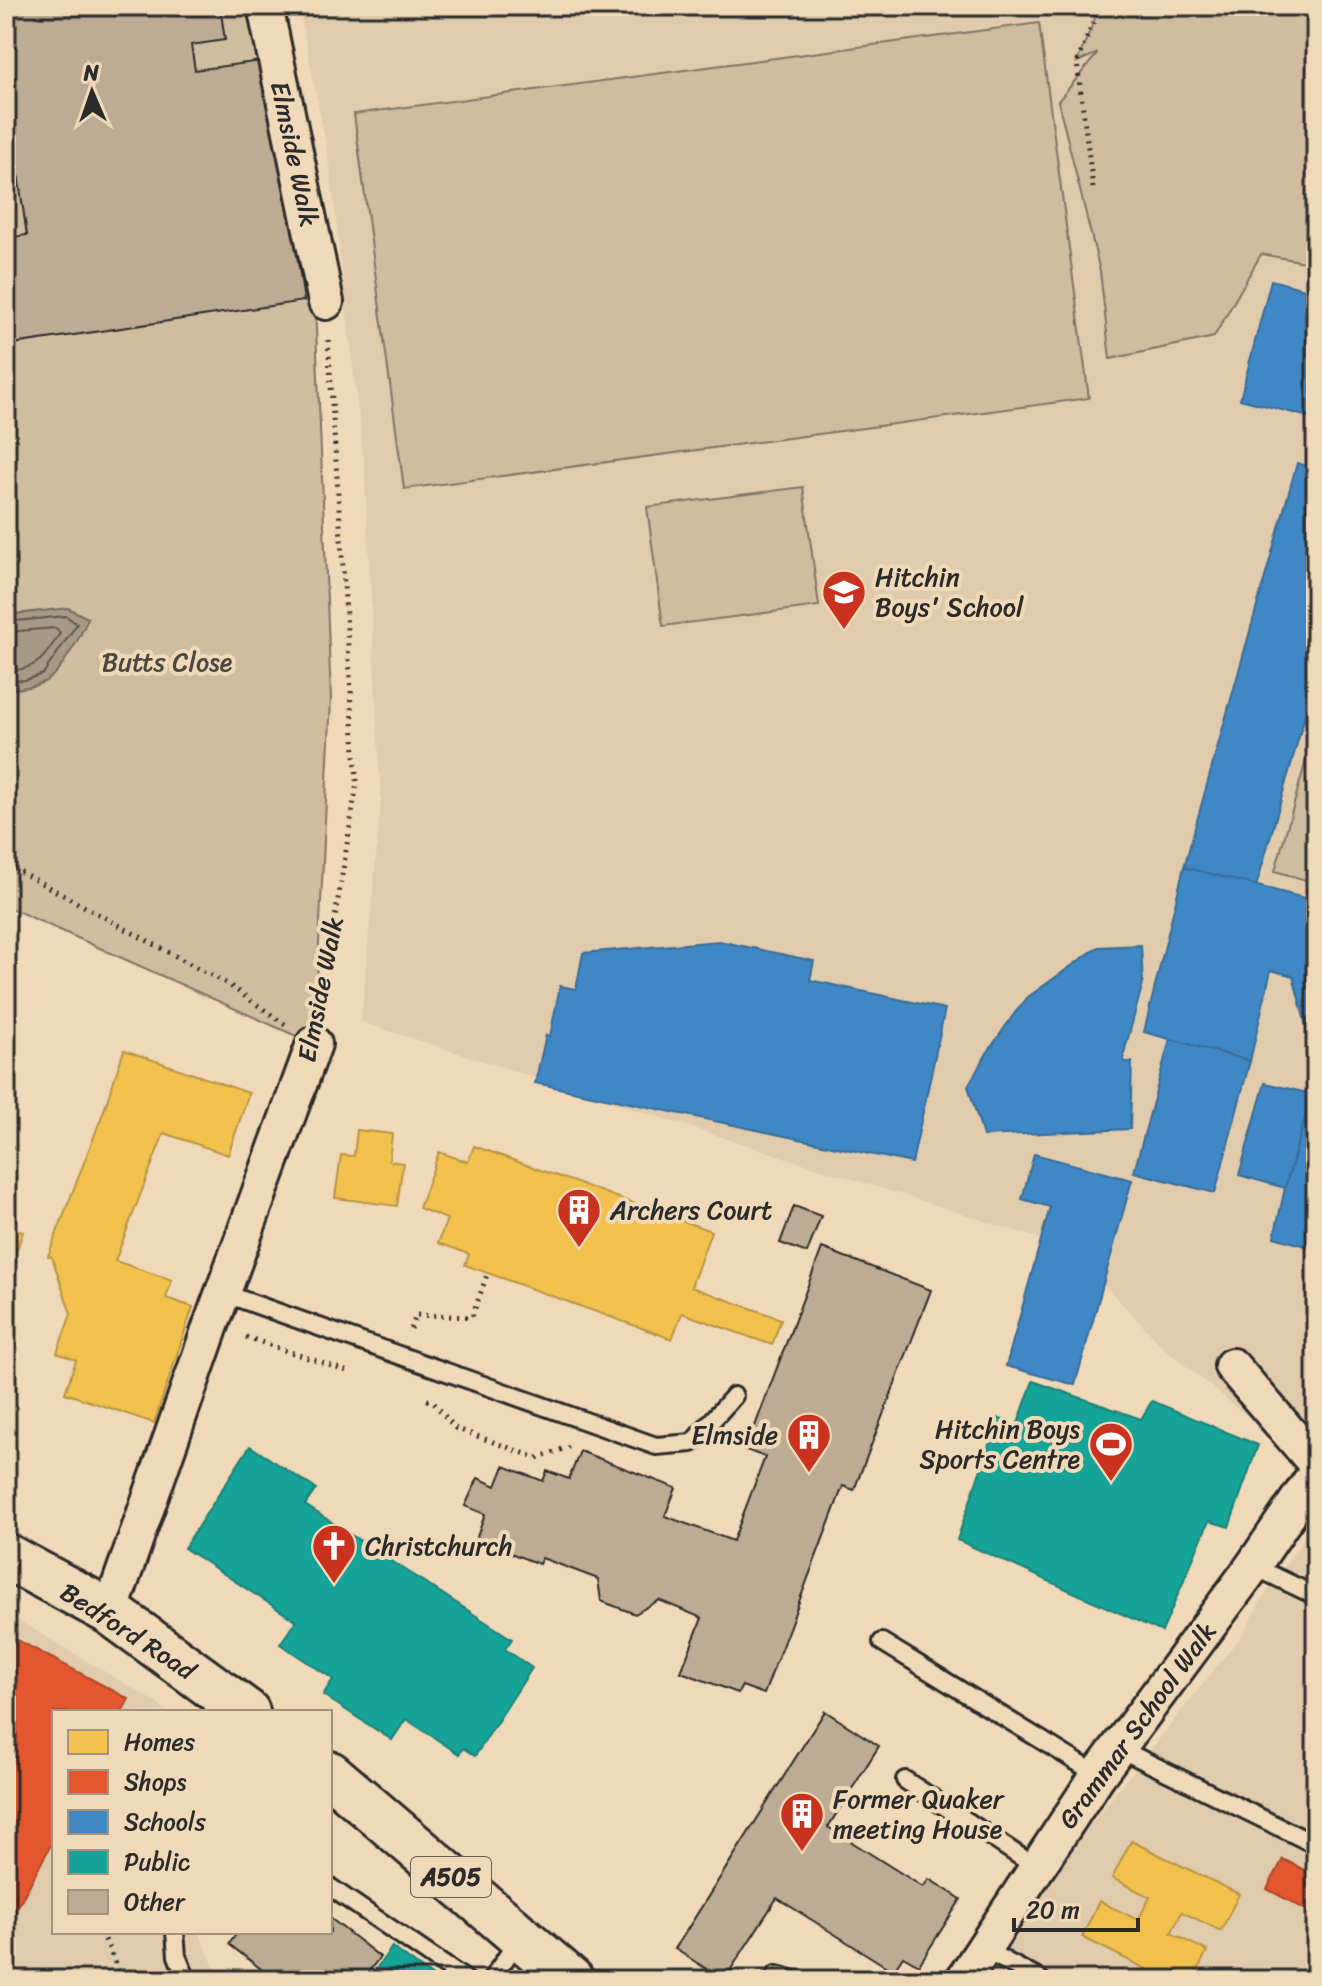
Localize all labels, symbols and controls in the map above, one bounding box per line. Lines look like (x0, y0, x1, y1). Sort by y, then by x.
north arrow (52, 52, 132, 132)
text: N (82, 53, 100, 92)
street label: Elmside Walk (257, 77, 333, 231)
place label: Hitchin Boys' School (875, 554, 1024, 630)
school or university icon: Hitchin Boys' School (820, 568, 868, 631)
park label: Butts Close (102, 639, 233, 685)
street label: Elmside Walk (283, 912, 357, 1066)
building icon: Archers Court (555, 1186, 603, 1249)
place label: Archers Court (609, 1187, 772, 1233)
place label: Hitchin Boys Sports Centre (920, 1406, 1080, 1482)
building icon: Elmside (785, 1411, 833, 1474)
place label: Elmside (691, 1412, 778, 1458)
sports icon: Hitchin Boys Sports Centre (1087, 1420, 1135, 1483)
church icon: Christchurch (310, 1522, 358, 1585)
place label: Christchurch (365, 1523, 513, 1569)
street label: Bedford Road (51, 1570, 207, 1694)
street label: Grammar School Walk (1046, 1611, 1228, 1839)
legend (52, 1710, 332, 1934)
text: Homes (124, 1721, 195, 1763)
text: Shops (124, 1761, 187, 1803)
place label: Former Quaker meeting House (833, 1776, 1005, 1852)
building icon: Former Quaker meeting House (778, 1790, 826, 1853)
text: Schools (124, 1801, 207, 1843)
text: Public (124, 1841, 190, 1883)
road number: A505 (411, 1857, 491, 1897)
text: Other (124, 1881, 186, 1923)
scale bar (1014, 1882, 1138, 1932)
text: 20 m (1026, 1889, 1080, 1931)

